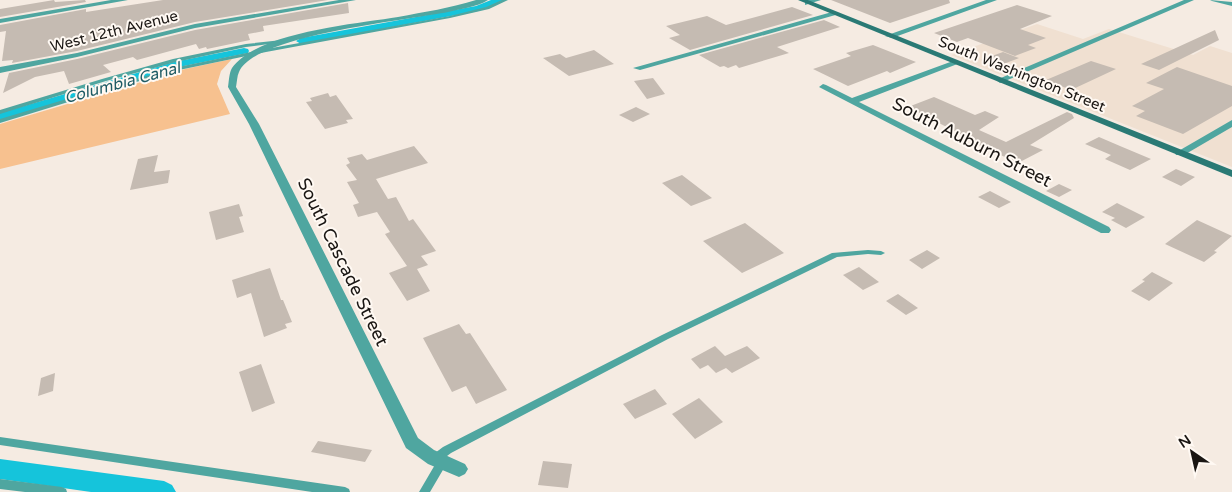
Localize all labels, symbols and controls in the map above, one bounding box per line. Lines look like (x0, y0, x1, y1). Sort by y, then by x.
street label: West 12th Avenue (48, 6, 180, 56)
street label: South Washington Street (936, 32, 1108, 116)
water label: Columbia Canal (62, 57, 184, 108)
street label: South Auburn Street (889, 92, 1055, 192)
street label: South Cascade Street (293, 174, 393, 350)
north arrow (1167, 427, 1217, 477)
text: N (1176, 431, 1194, 452)

